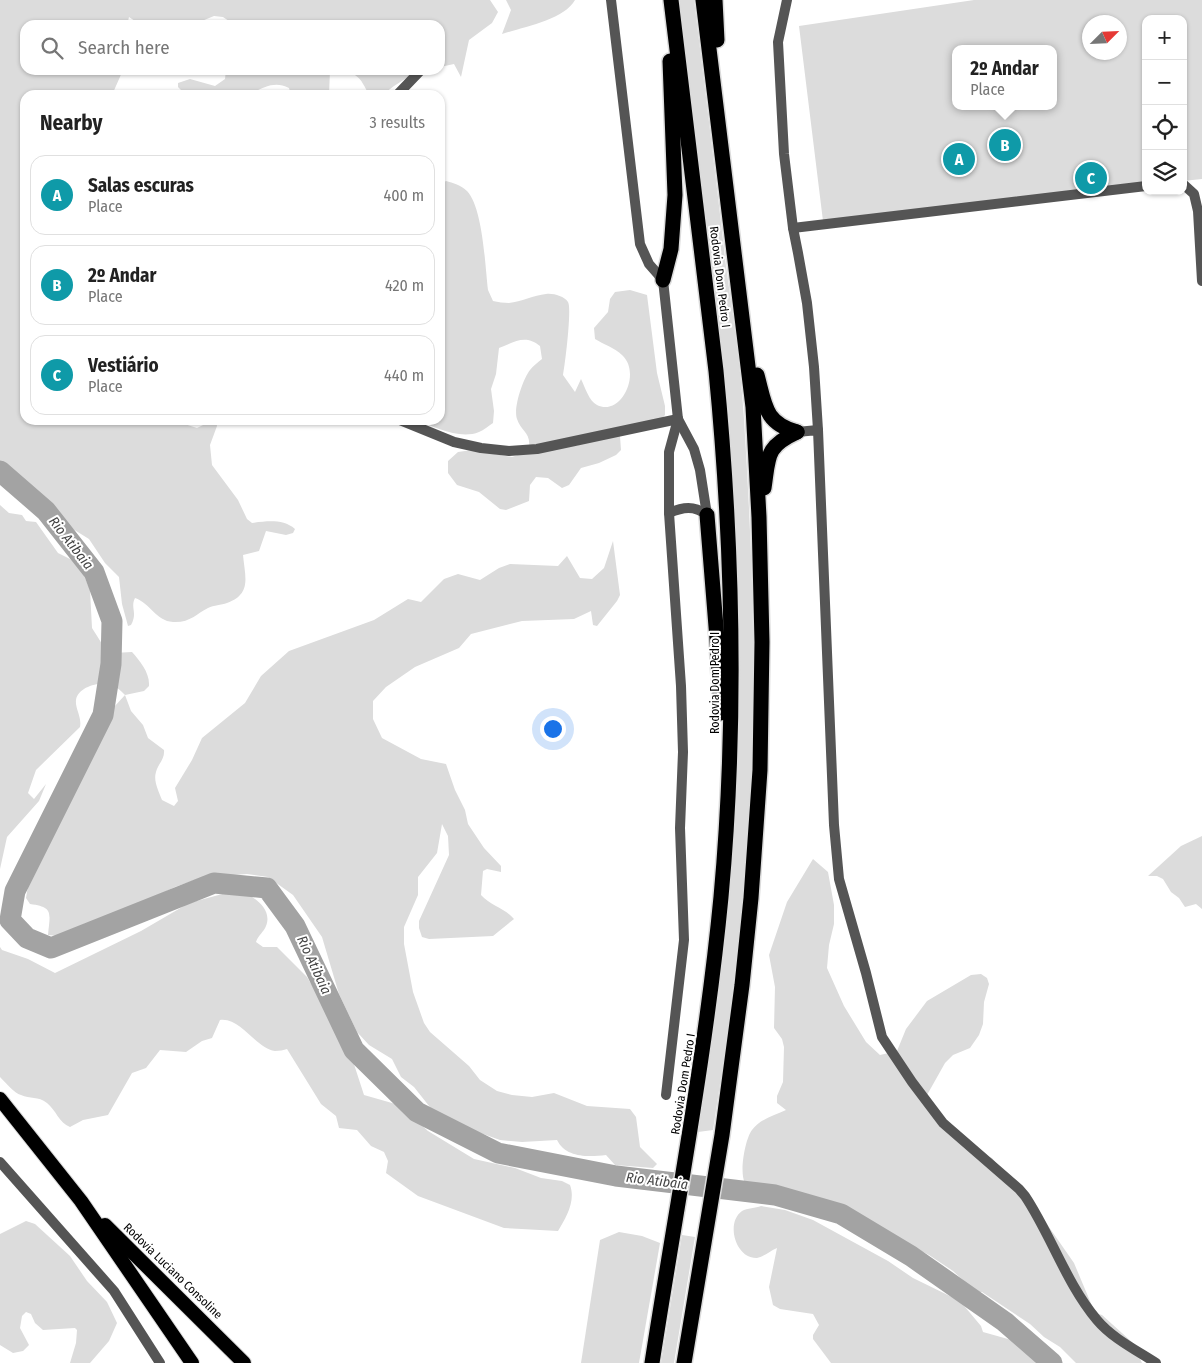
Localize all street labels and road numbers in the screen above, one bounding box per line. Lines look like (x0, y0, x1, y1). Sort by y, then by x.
street label: Rodovia Dom Pedro I (707, 225, 733, 329)
street label: Rodovia Dom Pedro I (708, 632, 722, 734)
street label: Rodovia Dom Pedro I (668, 1032, 698, 1136)
street label: Rodovia Luciano Consoline (121, 1220, 225, 1322)

